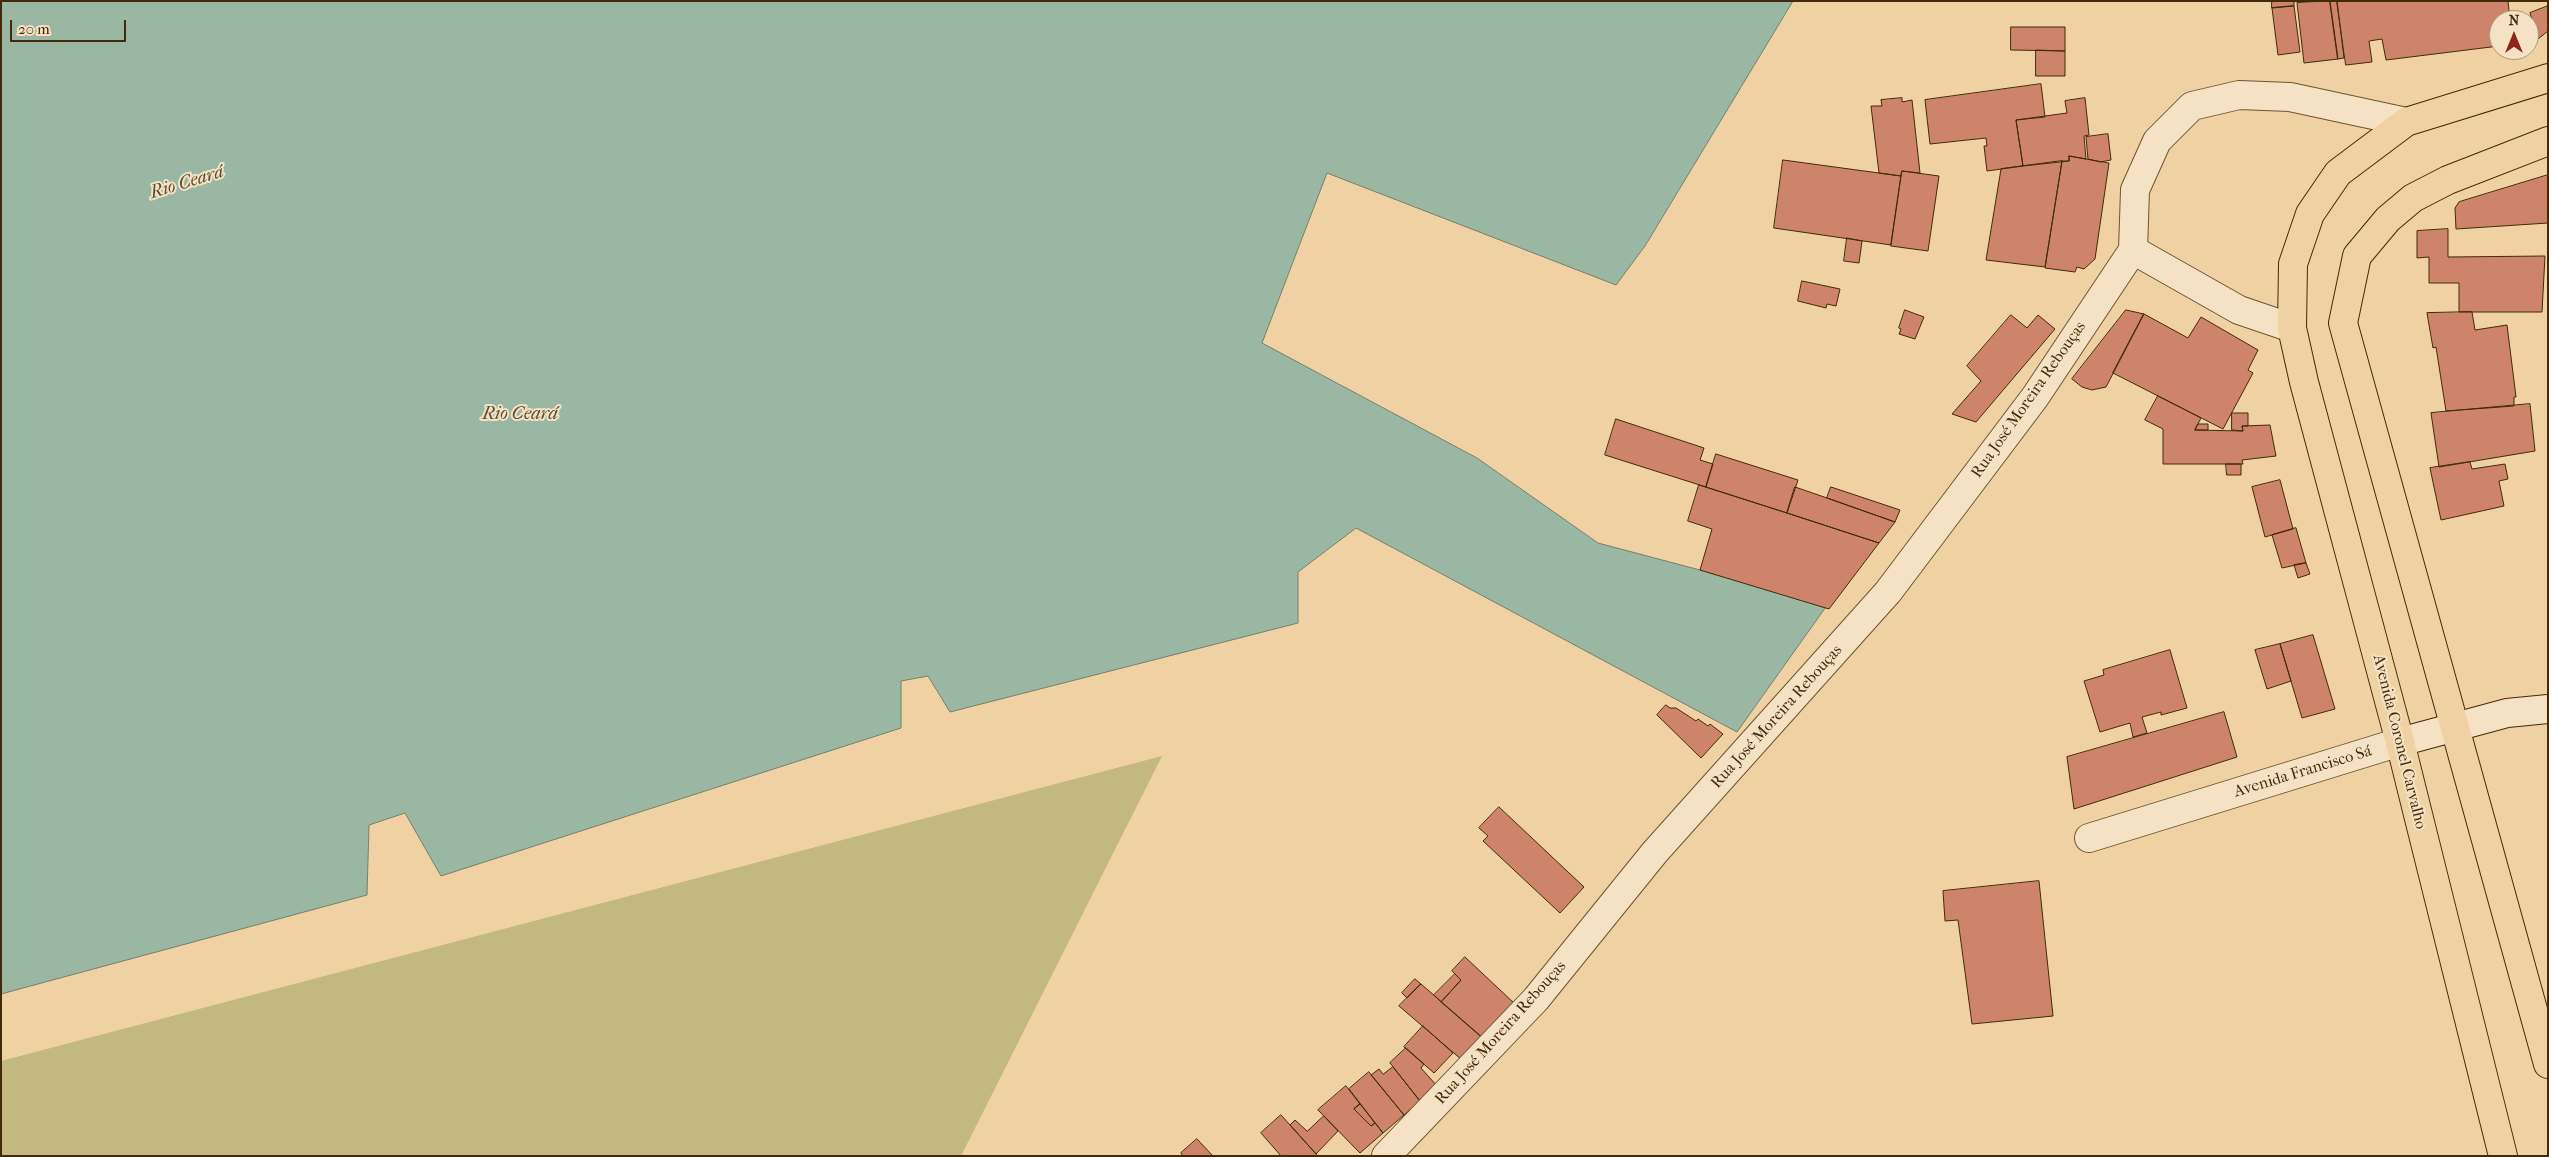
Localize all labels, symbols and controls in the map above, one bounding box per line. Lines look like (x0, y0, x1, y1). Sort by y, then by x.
scale bar (12, 10, 129, 42)
north arrow (2489, 10, 2539, 60)
text: N (2509, 12, 2519, 29)
text: 20 m (18, 20, 50, 38)
water label: Rio Ceará (148, 162, 226, 204)
street label: Rua José Moreira Rebouças (1968, 318, 2090, 482)
water label: Rio Ceará (482, 404, 558, 426)
street label: Rua José Moreira Rebouças (1707, 641, 1847, 793)
street label: Avenida Coronel Carvalho (2368, 653, 2430, 831)
street label: Avenida Francisco Sá (2232, 742, 2374, 802)
street label: Rua José Moreira Rebouças (1431, 957, 1571, 1109)

